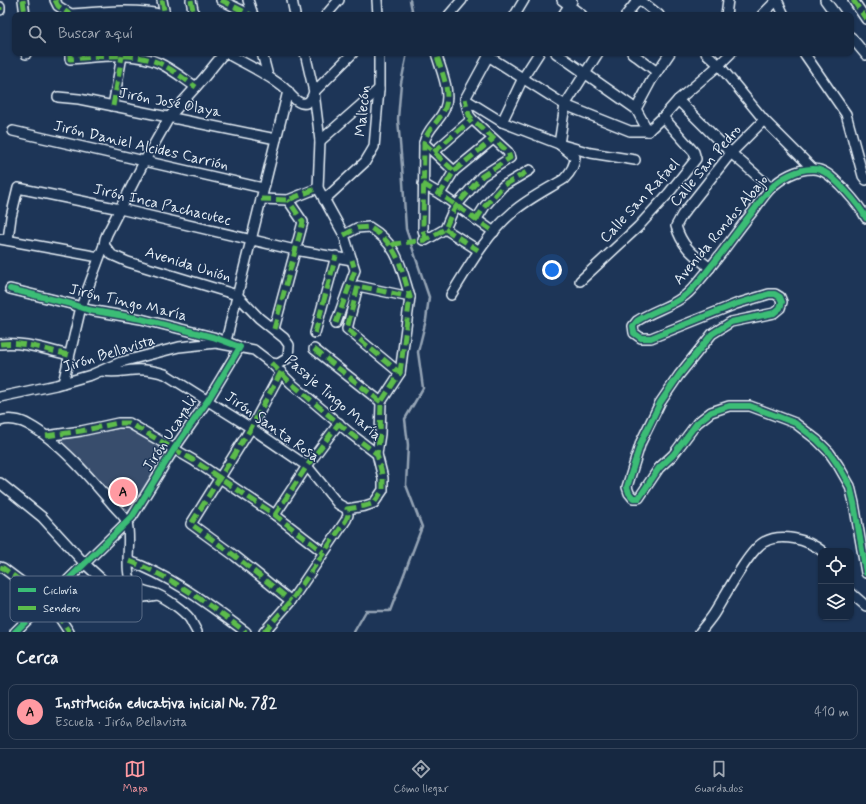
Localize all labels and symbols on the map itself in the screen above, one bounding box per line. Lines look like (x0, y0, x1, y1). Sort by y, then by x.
street label: Jirón José Olaya (117, 83, 224, 123)
street label: Malecón (351, 84, 375, 138)
street label: Jirón Daniel Alcides Carrión (51, 116, 231, 176)
street label: Calle San Pedro (666, 121, 746, 211)
street label: Calle San Rafael (596, 154, 685, 248)
street label: Avenida Rondos Abajo (669, 171, 773, 289)
street label: Jirón Inca Pachacutec (91, 179, 233, 231)
street label: Avenida Unión (143, 242, 233, 288)
your location (542, 260, 562, 280)
street label: Jirón Tingo María (67, 280, 189, 326)
street label: Jirón Bellavista (60, 330, 158, 378)
street label: Pasaje Tingo María (280, 350, 386, 447)
street label: Jirón Santa Rosa (221, 387, 323, 467)
street label: Jirón Ucayali (138, 393, 202, 475)
pin: A (110, 477, 136, 507)
legend (10, 576, 142, 622)
text: Ciclovía (43, 584, 78, 598)
text: Sendero (43, 602, 80, 616)

